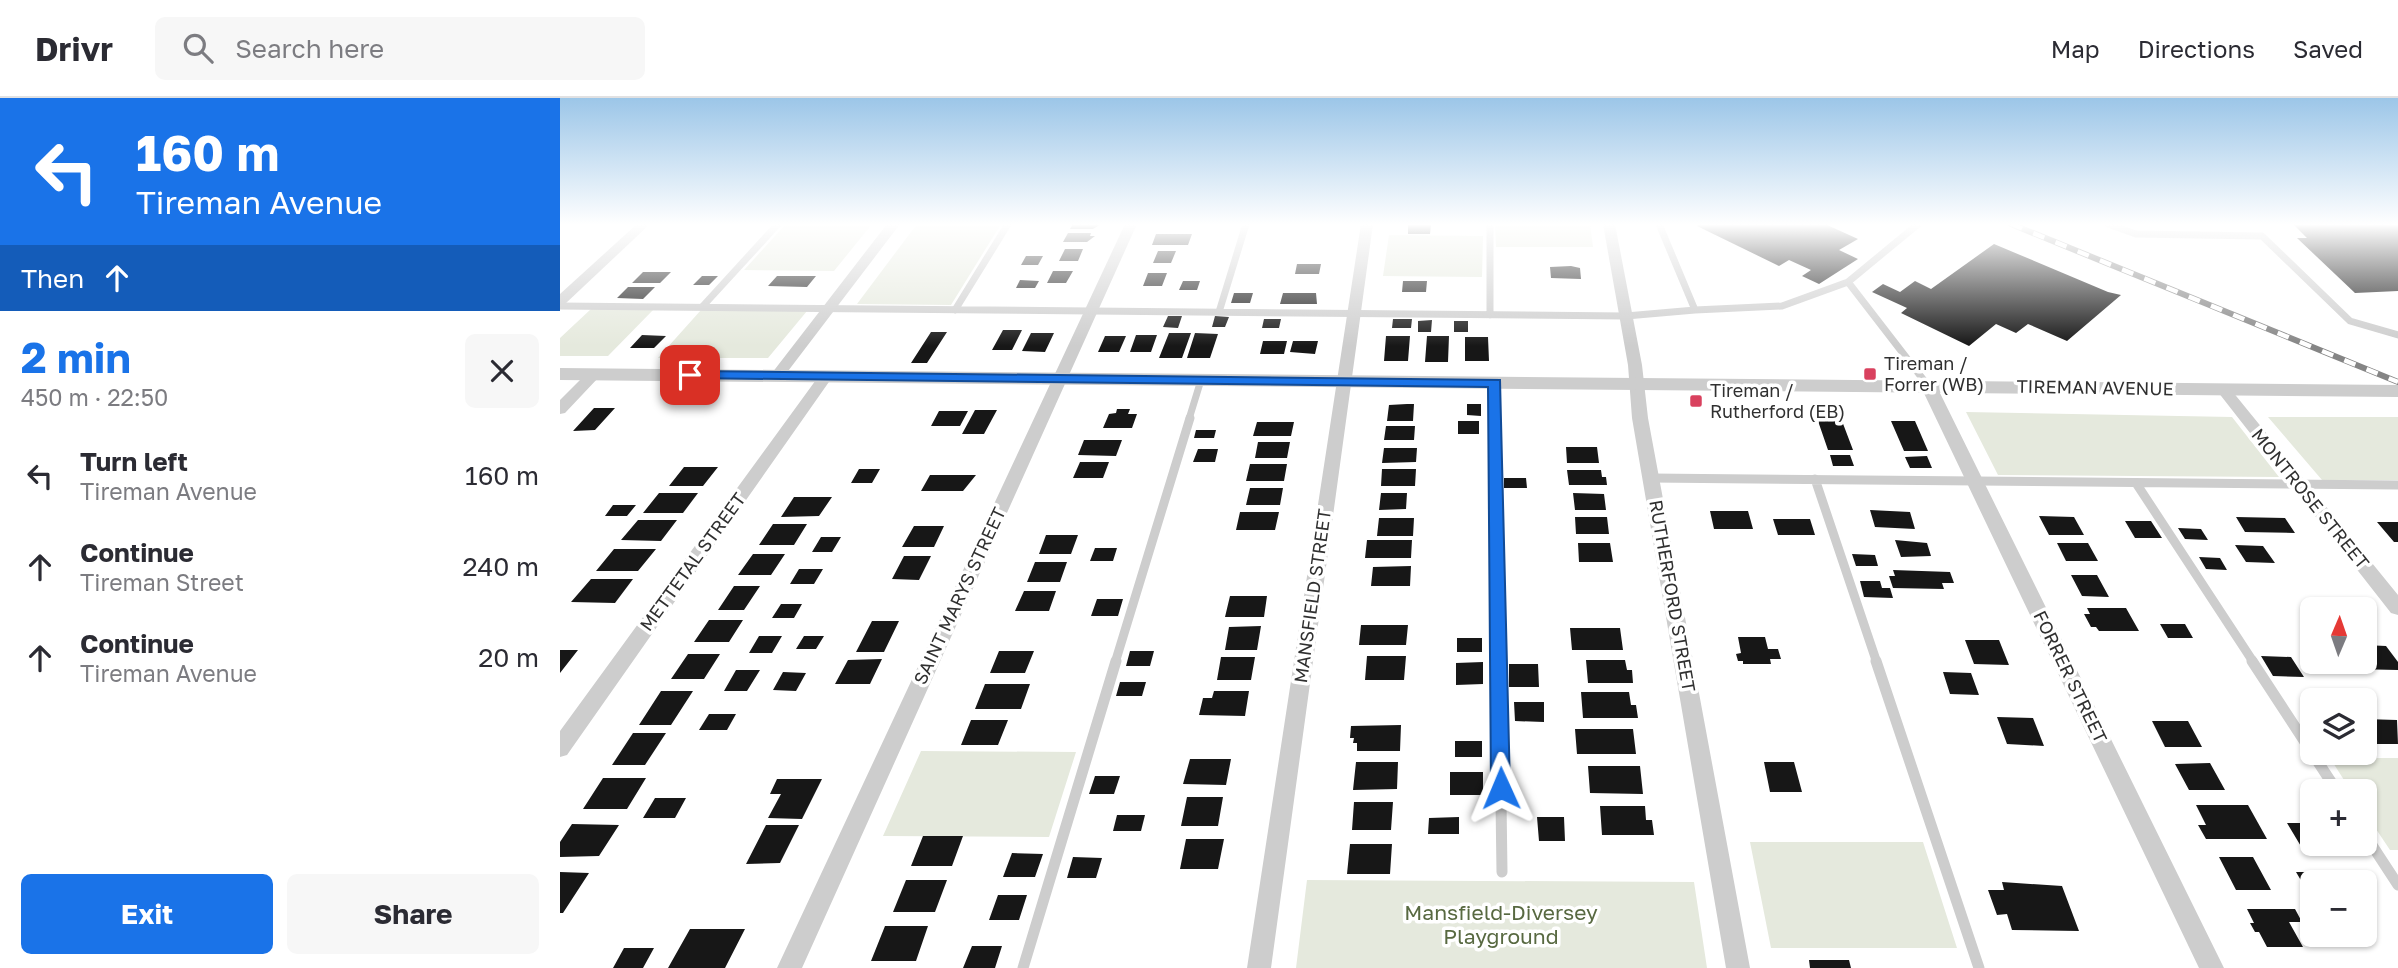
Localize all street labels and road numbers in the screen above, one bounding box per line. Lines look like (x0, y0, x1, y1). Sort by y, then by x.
street label: TIREMAN AVENUE (2016, 375, 2174, 399)
street label: MONTROSE STREET (2247, 424, 2374, 573)
street label: METTETAL STREET (635, 488, 750, 635)
street label: RUTHERFORD STREET (1645, 498, 1701, 694)
street label: SAINT MARYS STREET (908, 504, 1010, 688)
street label: MANSFIELD STREET (1289, 507, 1335, 684)
street label: FORRER STREET (2029, 607, 2112, 746)

